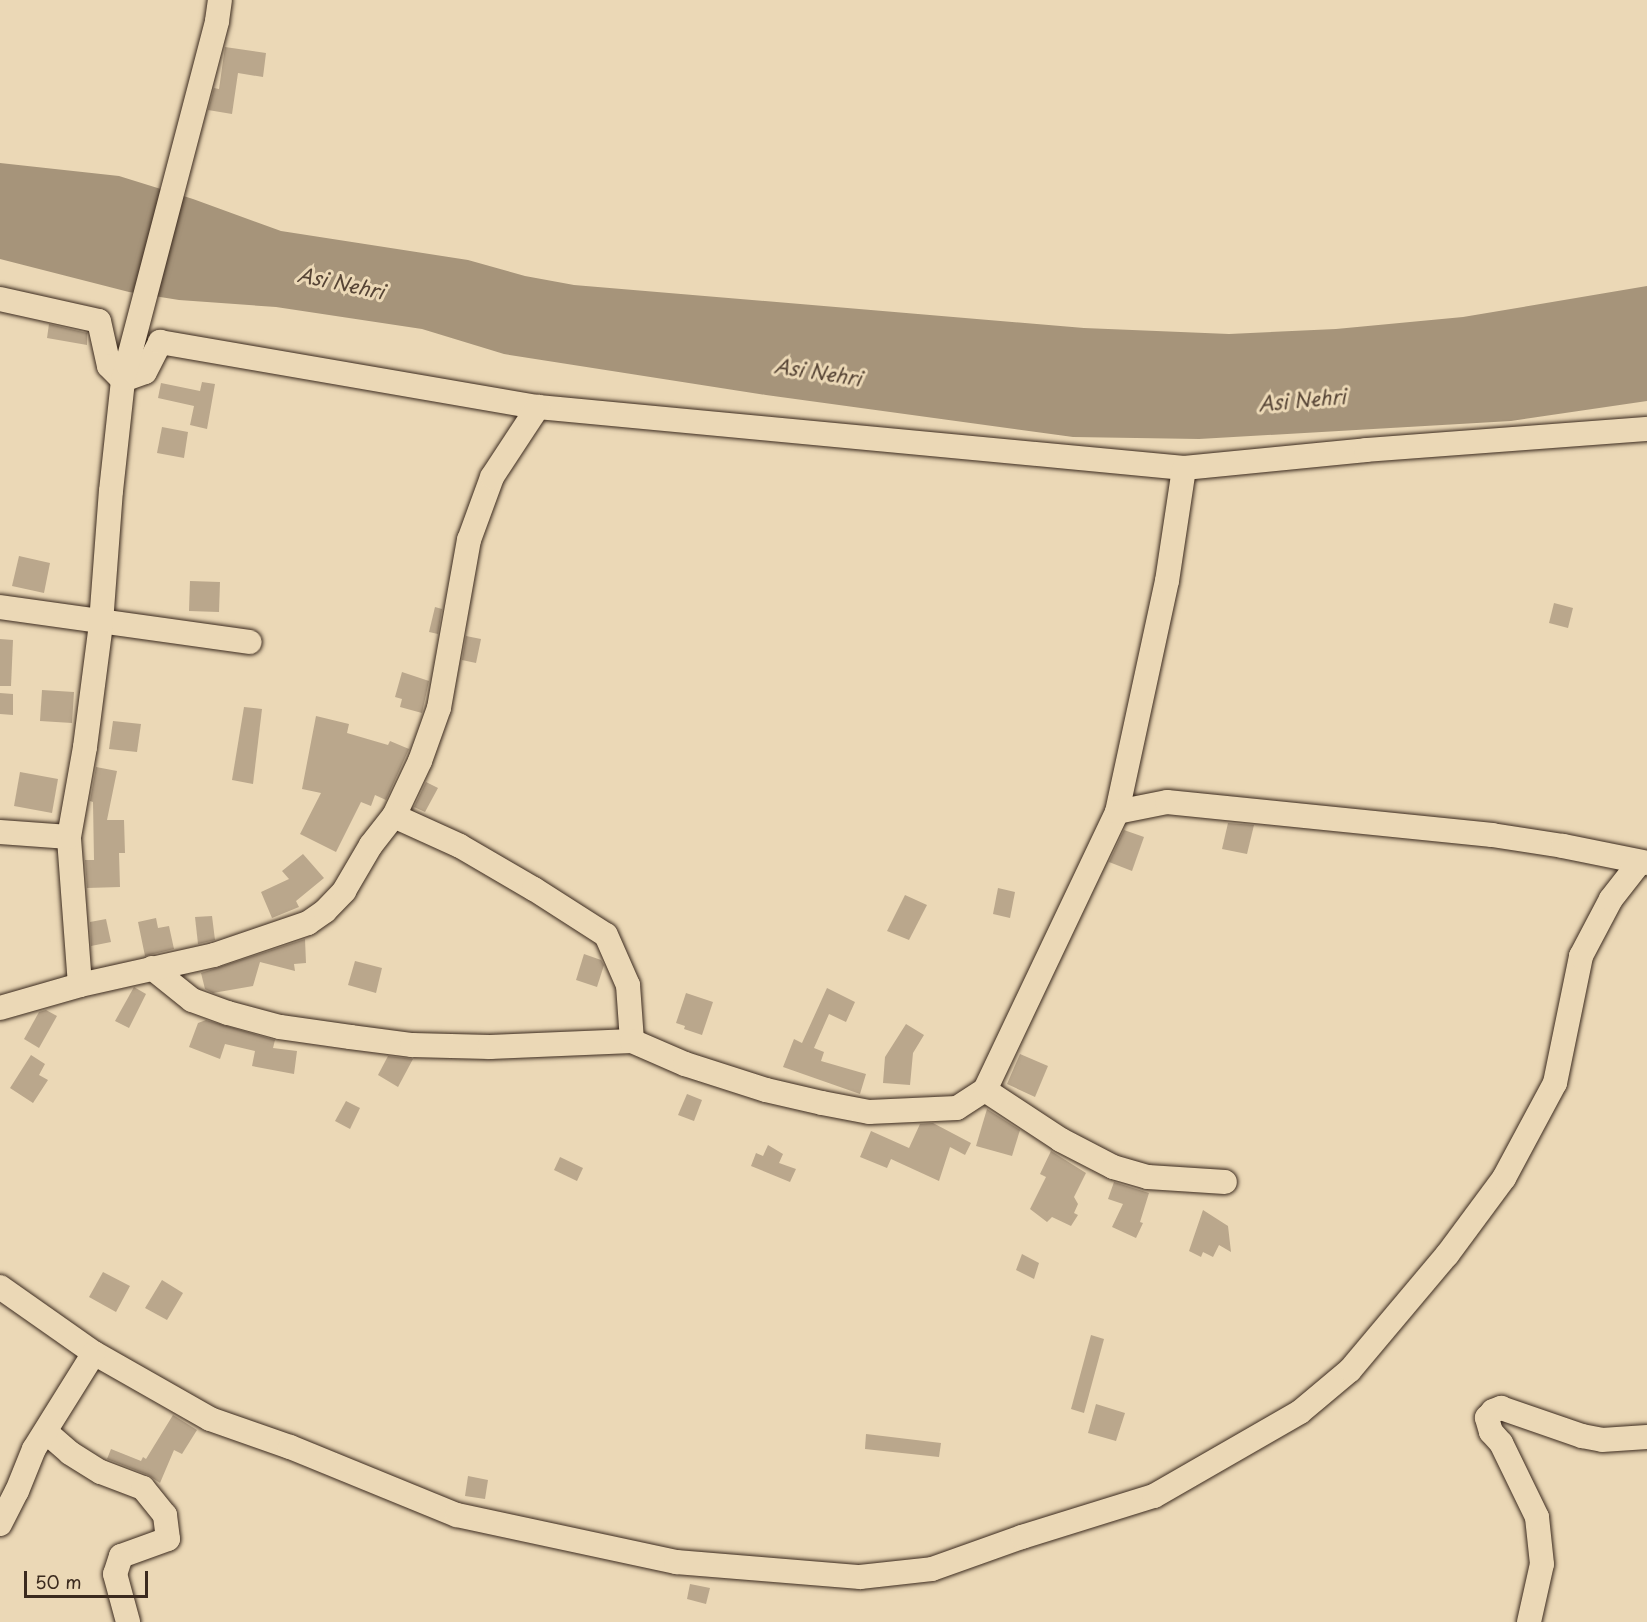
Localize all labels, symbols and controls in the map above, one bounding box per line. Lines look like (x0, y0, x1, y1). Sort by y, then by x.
water label: Asi Nehri (295, 262, 387, 304)
water label: Asi Nehri (772, 353, 864, 391)
water label: Asi Nehri (1256, 384, 1348, 416)
scale bar (27, 1559, 152, 1597)
text: 50 m (35, 1568, 82, 1595)

